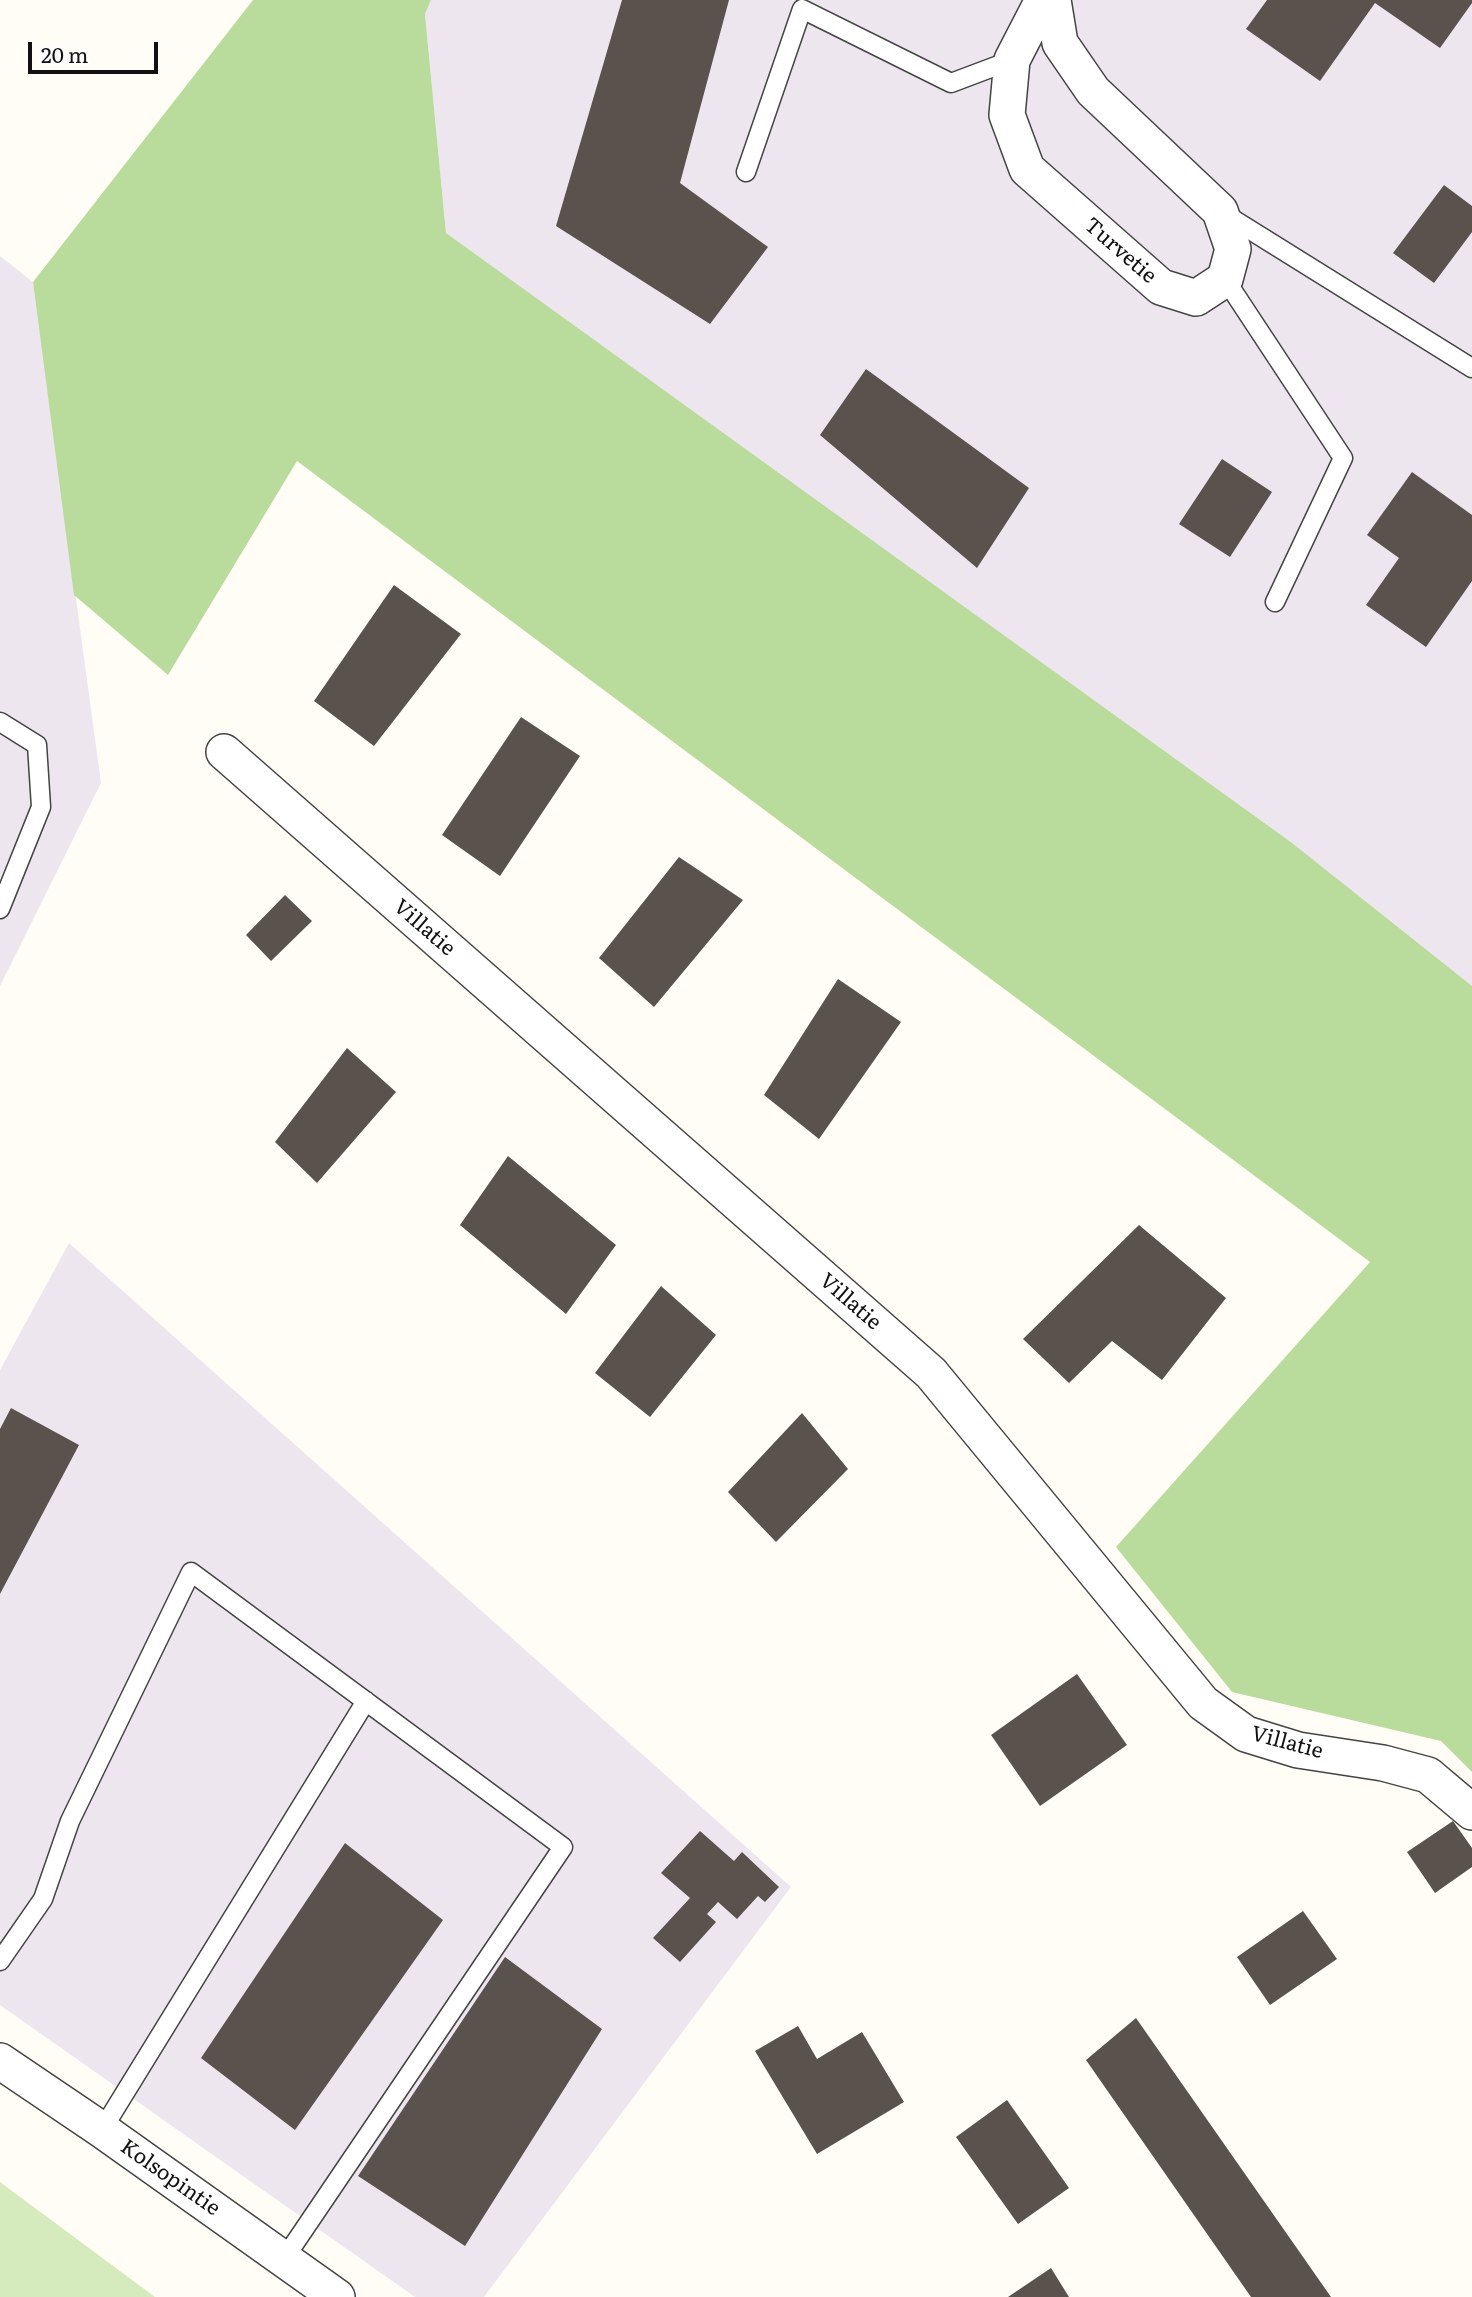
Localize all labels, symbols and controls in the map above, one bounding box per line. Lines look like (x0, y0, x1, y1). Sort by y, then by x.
scale bar (32, 28, 161, 72)
text: 20 m (41, 38, 88, 69)
street label: Turvetie (1079, 213, 1161, 289)
street label: Villatie (388, 894, 460, 962)
street label: Villatie (814, 1268, 886, 1336)
street label: Villatie (1248, 1721, 1326, 1765)
street label: Kolsopintie (115, 2135, 225, 2221)

